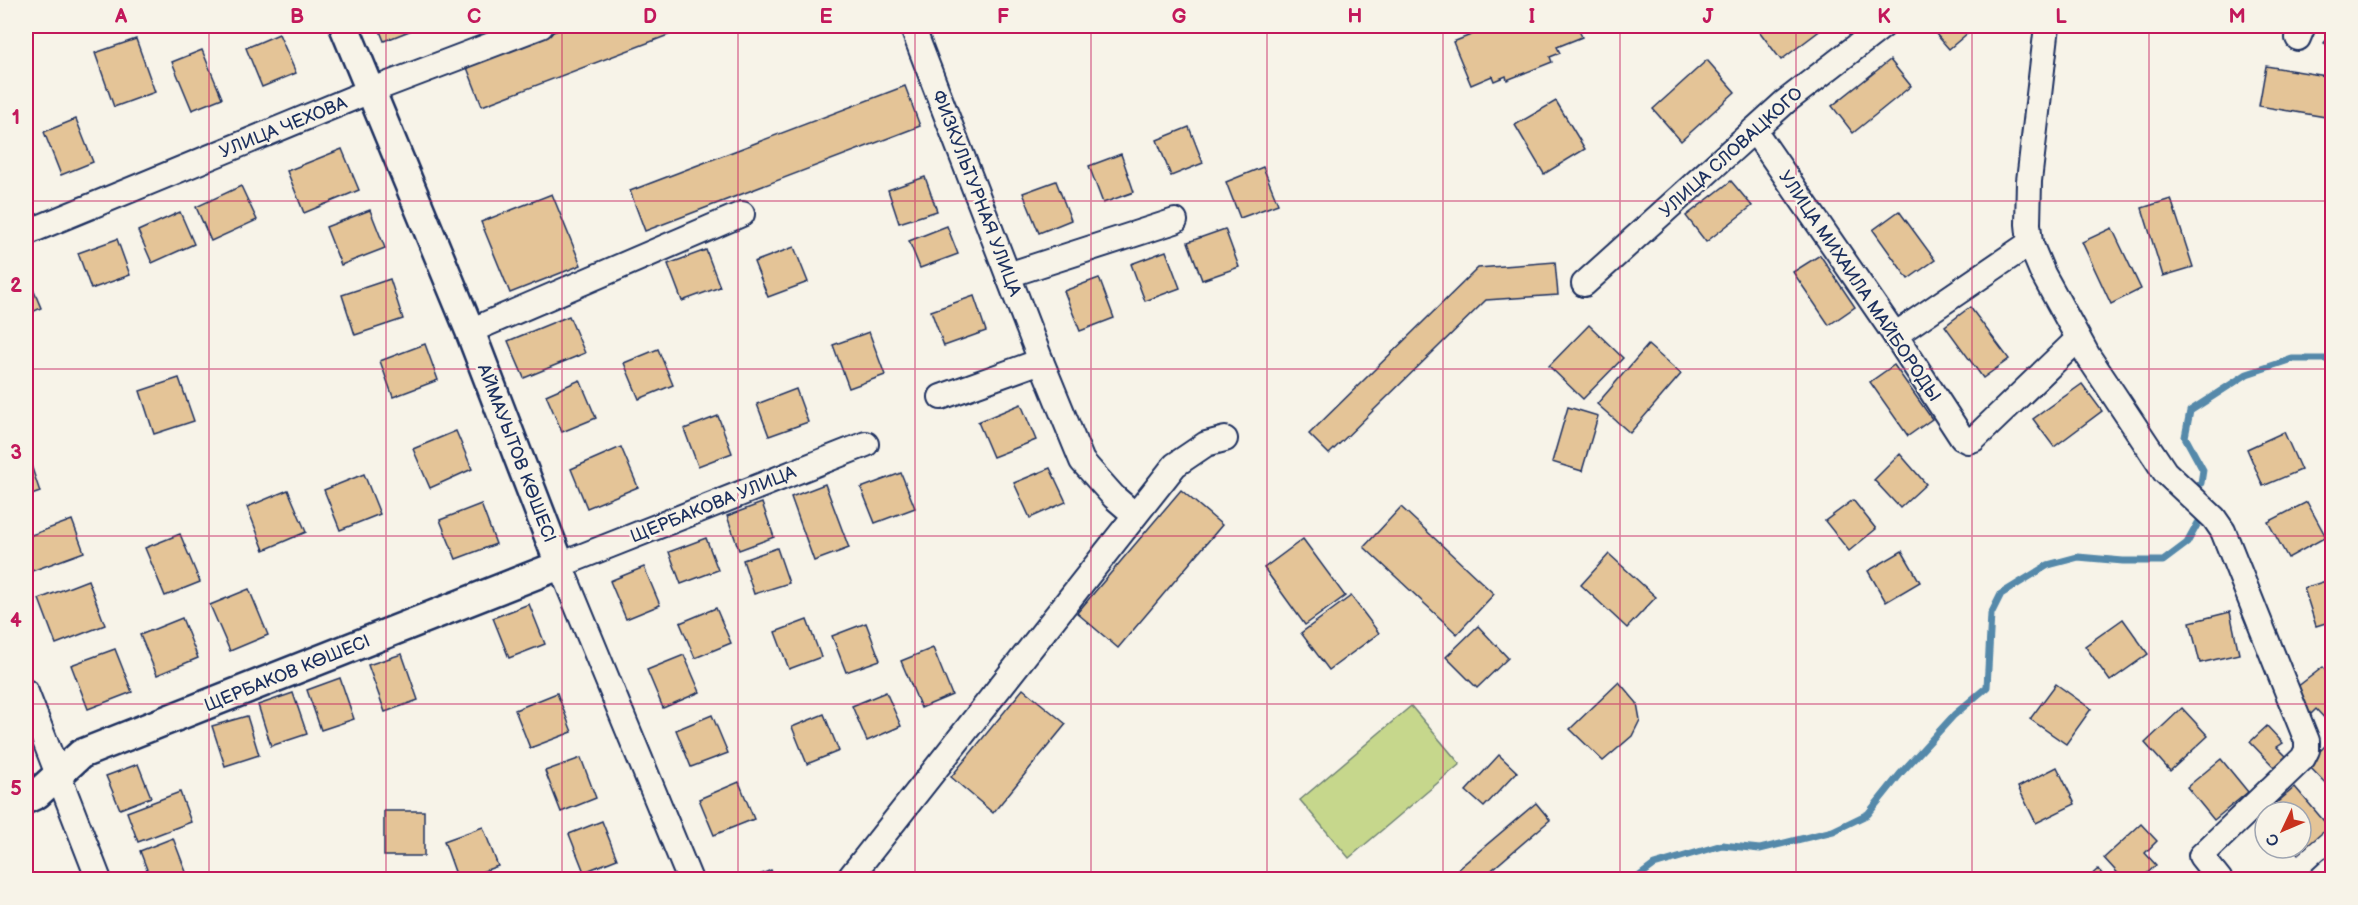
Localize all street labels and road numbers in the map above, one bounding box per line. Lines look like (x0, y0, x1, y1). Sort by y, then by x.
street label: УЛИЦА СЛОВАЦКОГО (1656, 83, 1807, 222)
street label: ФИЗКУЛЬТУРНАЯ УЛИЦА (928, 87, 1026, 299)
street label: УЛИЦА ЧЕХОВА (216, 92, 350, 163)
street label: УЛИЦА МИХАИЛА МАЙБОРОДЫ (1774, 167, 1945, 406)
street label: АЙМАУЫТОВ КӨШЕСІ (472, 360, 560, 545)
street label: ЩЕРБАКОВА УЛИЦА (627, 462, 799, 547)
street label: ЩЕРБАКОВ КӨШЕСІ (201, 631, 373, 716)

